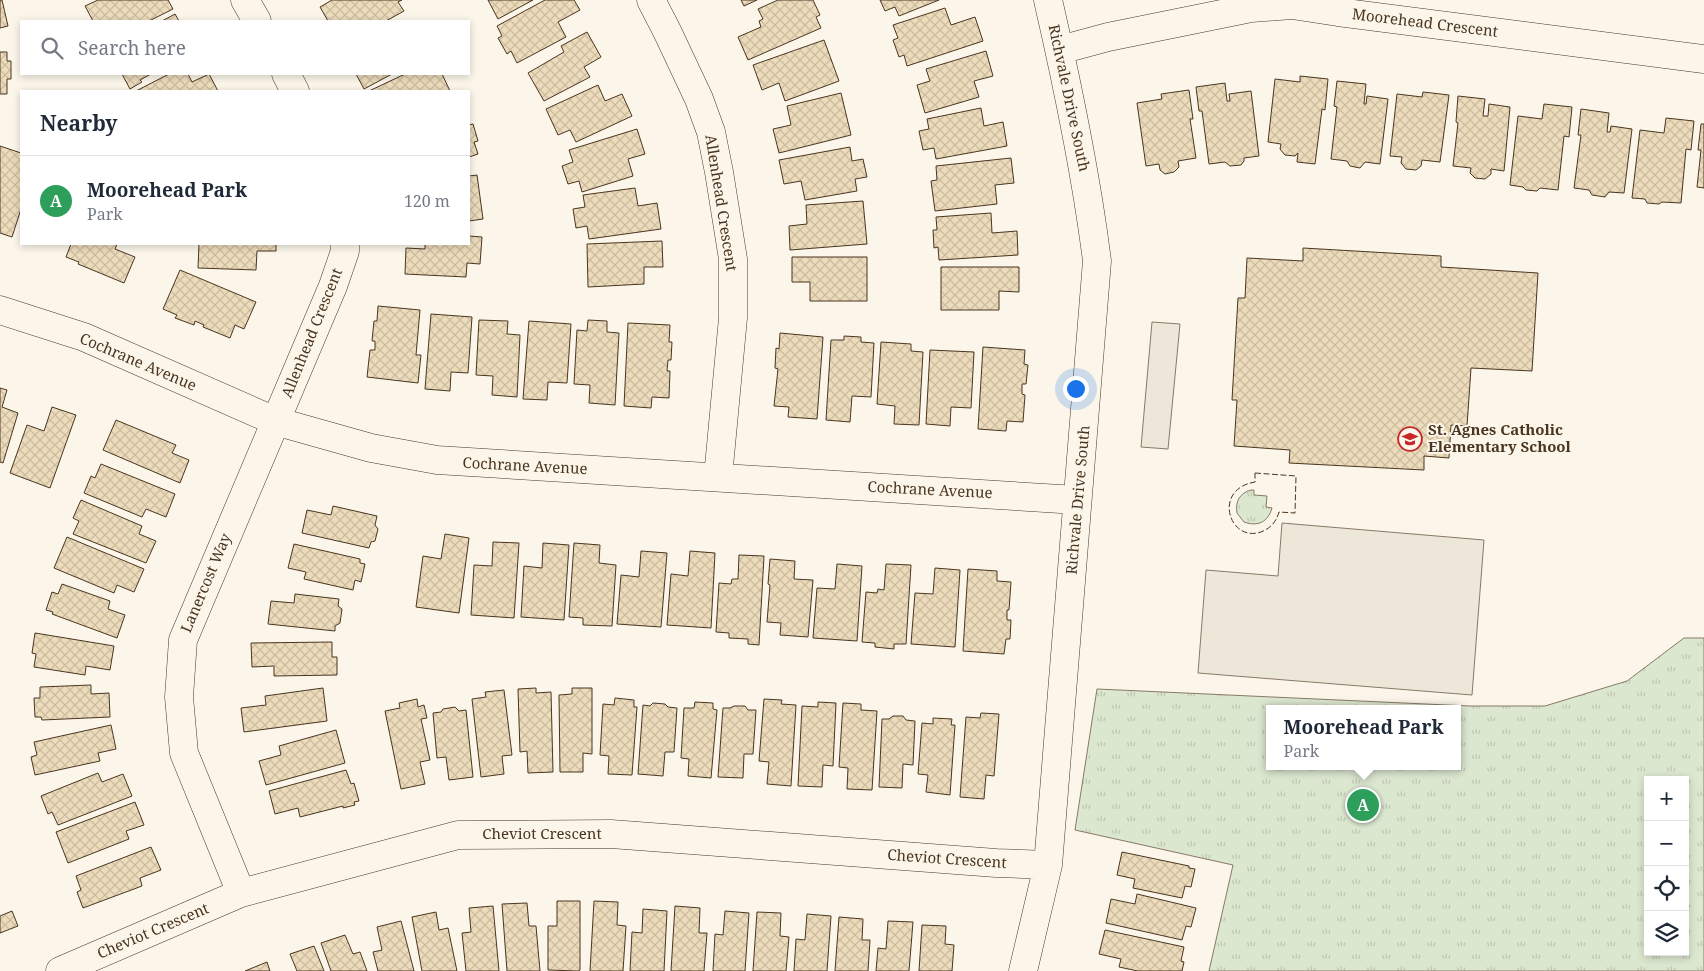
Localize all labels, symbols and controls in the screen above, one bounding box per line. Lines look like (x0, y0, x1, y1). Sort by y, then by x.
street label: Moorehead Crescent (1351, 3, 1499, 41)
search box (20, 20, 470, 75)
street label: Richvale Drive South (1045, 22, 1095, 174)
icon: search (38, 34, 66, 62)
text: Search here (78, 35, 186, 61)
text: Nearby (40, 109, 118, 137)
street label: Allenhead Crescent (701, 133, 743, 273)
text: Moorehead Park (87, 177, 247, 203)
text: A (50, 190, 62, 212)
text: 120 m (404, 190, 450, 212)
text: Park (87, 203, 123, 225)
street label: Allenhead Crescent (276, 265, 346, 400)
street label: Cochrane Avenue (77, 327, 200, 395)
your location (1063, 376, 1089, 402)
place label: St. Agnes Catholic Elementary School (1428, 419, 1572, 456)
street label: Richvale Drive South (1061, 424, 1094, 575)
school or university icon: St. Agnes Catholic Elementary School (1397, 426, 1423, 452)
street label: Cochrane Avenue (462, 452, 588, 478)
street label: Cochrane Avenue (867, 476, 993, 502)
street label: Lanercost Way (175, 530, 235, 635)
popup (1266, 705, 1461, 770)
text: Moorehead Park (1284, 714, 1444, 740)
text: Park (1284, 740, 1319, 762)
map controls (1644, 776, 1689, 956)
button: + (1644, 776, 1689, 821)
pin: A (1347, 786, 1379, 824)
button: − (1644, 821, 1689, 866)
street label: Cheviot Crescent (482, 823, 602, 843)
street label: Cheviot Crescent (887, 844, 1007, 872)
button: locate (1644, 866, 1689, 911)
street label: Cheviot Crescent (94, 898, 212, 963)
button: layers (1644, 911, 1689, 956)

